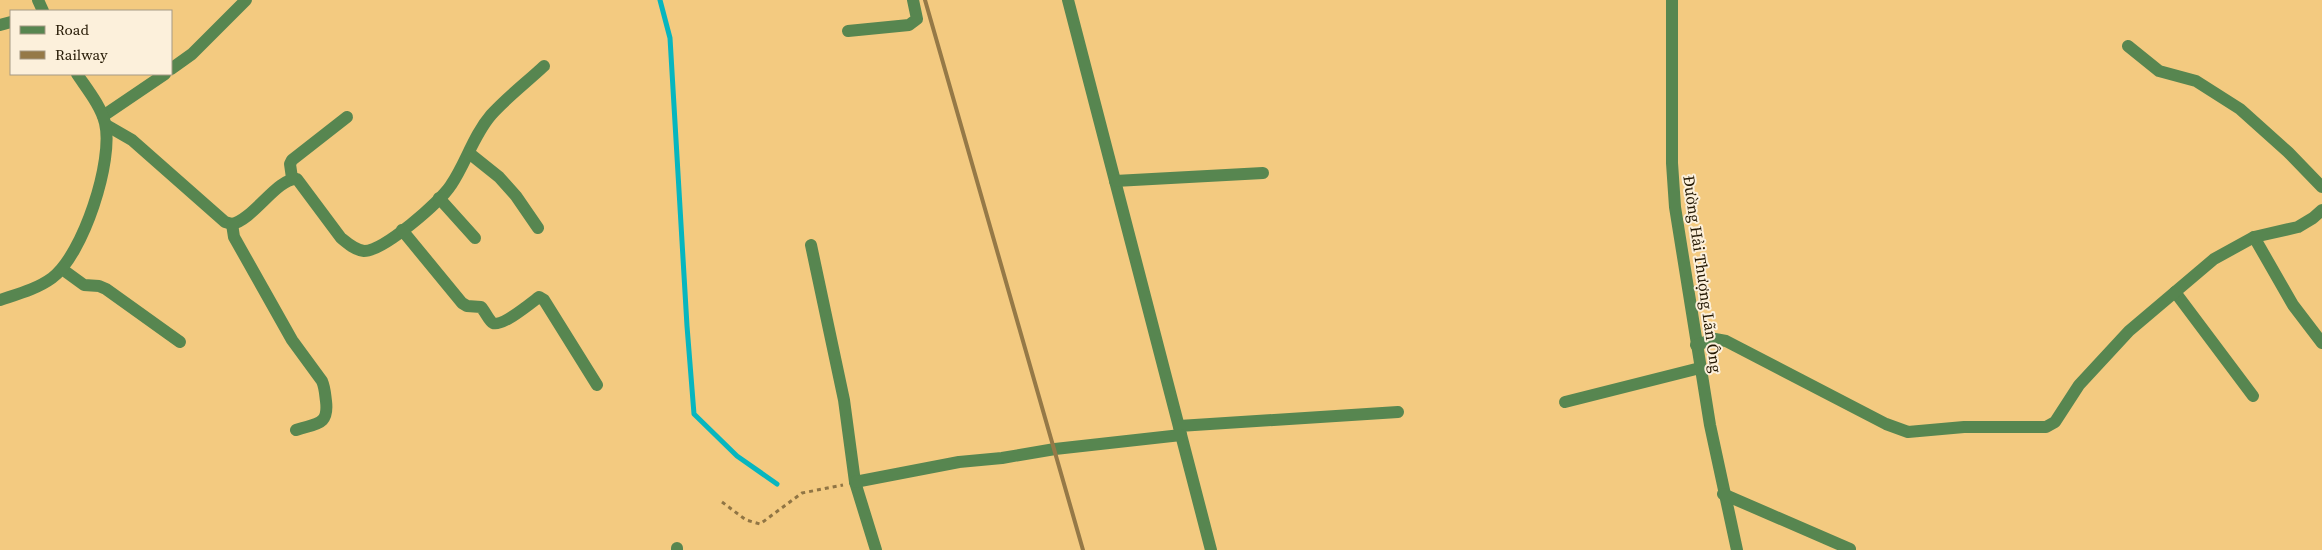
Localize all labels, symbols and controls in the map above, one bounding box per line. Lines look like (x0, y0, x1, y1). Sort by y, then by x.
legend (10, 10, 172, 75)
text: Road (55, 19, 89, 40)
text: Railway (55, 44, 108, 65)
street label: Đường Hải Thượng Lãn Ông (1678, 174, 1728, 374)

